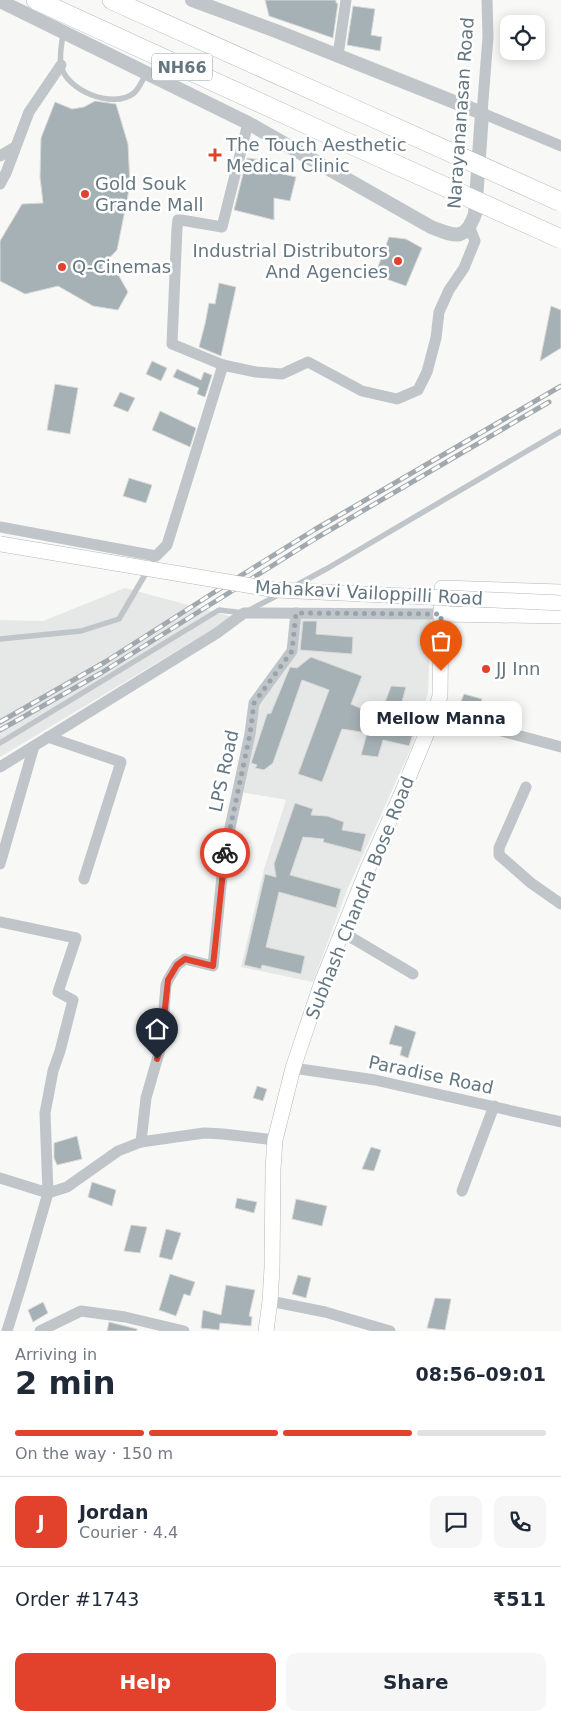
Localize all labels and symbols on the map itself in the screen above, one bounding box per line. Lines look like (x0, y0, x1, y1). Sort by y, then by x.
street label: Narayananasan Road (443, 16, 478, 210)
road number: NH66 (152, 54, 212, 80)
place label: The Touch Aesthetic Medical Clinic (225, 134, 407, 176)
marker: The Touch Aesthetic Medical Clinic (208, 148, 222, 162)
place label: Gold Souk Grande Mall (95, 173, 204, 215)
marker: Gold Souk Grande Mall (79, 188, 91, 200)
place label: Industrial Distributors And Agencies (192, 240, 388, 282)
marker: Industrial Distributors And Agencies (392, 255, 404, 267)
place label: Q-Cinemas (72, 256, 171, 277)
marker: Q-Cinemas (56, 261, 68, 273)
street label: Mahakavi Vailoppilli Road (255, 576, 484, 609)
pin (420, 620, 462, 671)
place label: JJ Inn (495, 658, 540, 679)
marker: JJ Inn (480, 663, 492, 675)
callout: Mellow Manna (360, 701, 522, 736)
street label: LPS Road (205, 728, 242, 814)
street label: Subhash Chandra Bose Road (301, 773, 418, 1022)
courier (200, 828, 250, 878)
pin (136, 1008, 178, 1059)
street label: Paradise Road (367, 1051, 496, 1098)

